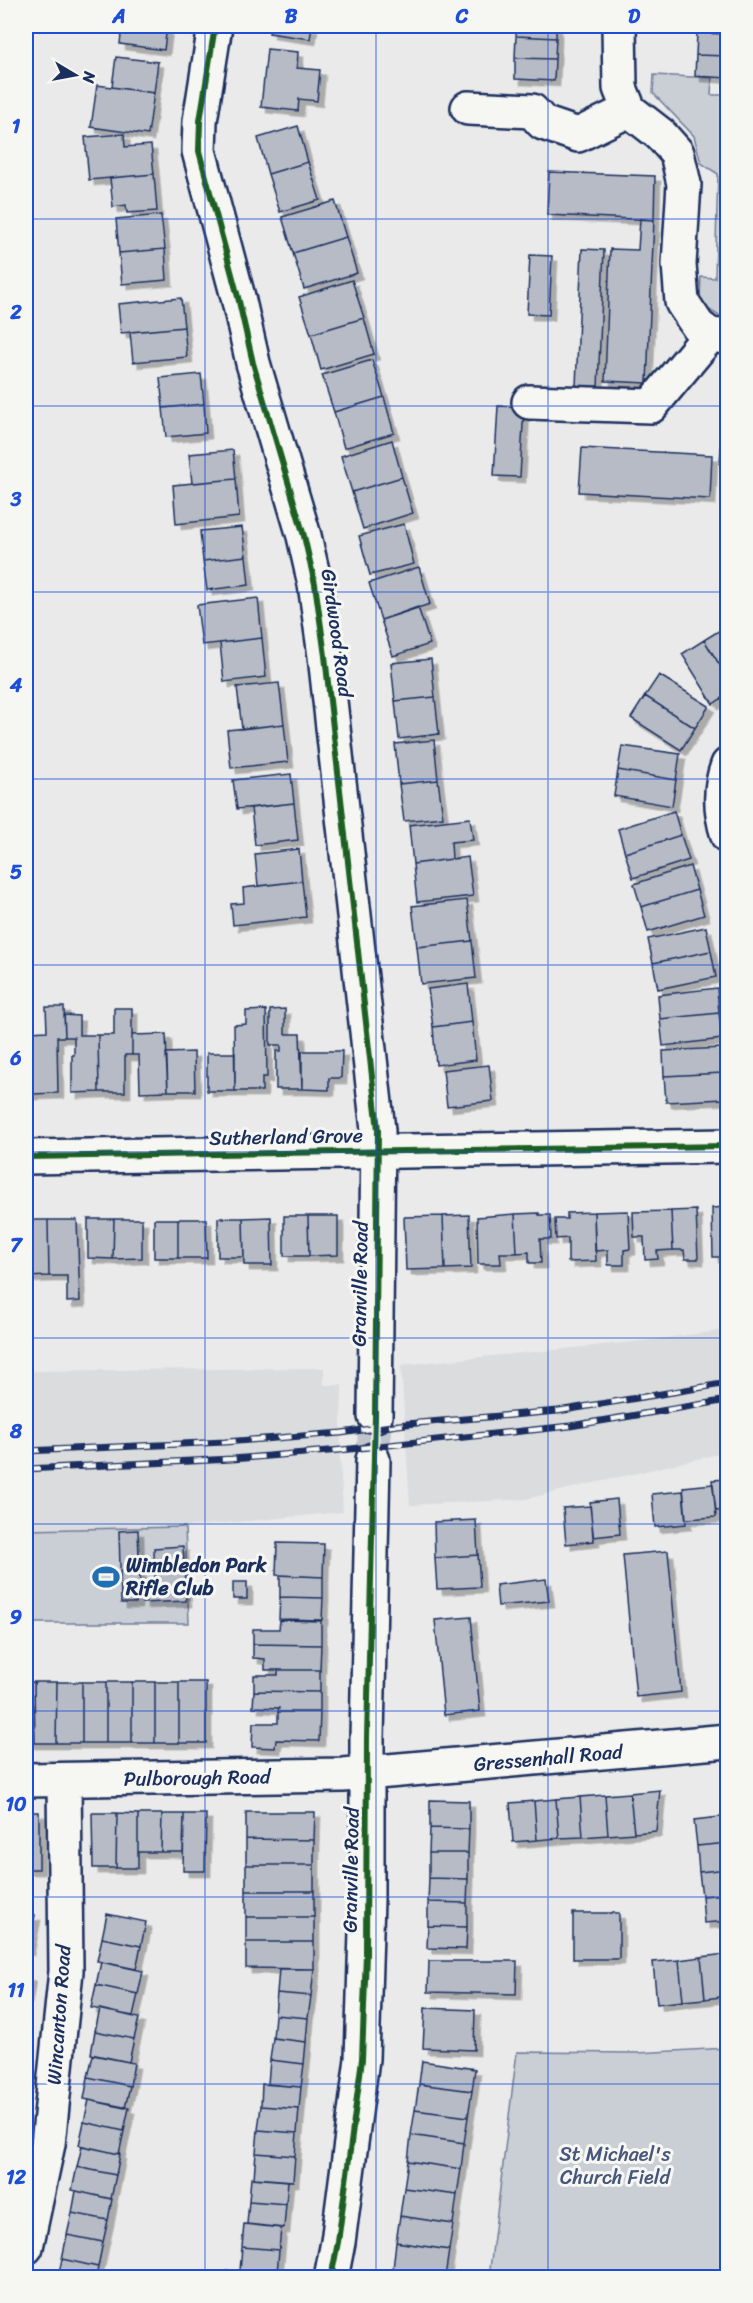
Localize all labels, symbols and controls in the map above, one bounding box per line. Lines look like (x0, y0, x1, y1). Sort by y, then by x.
text: A (111, 0, 126, 34)
text: B (285, 0, 298, 34)
text: C (455, 0, 469, 34)
text: D (628, 0, 641, 34)
north arrow (45, 45, 105, 105)
text: N (74, 69, 105, 86)
text: 1 (12, 109, 21, 144)
text: 2 (9, 295, 22, 330)
text: 3 (10, 482, 22, 517)
street label: Girdwood Road (311, 567, 364, 701)
text: 4 (9, 668, 23, 703)
text: 5 (10, 855, 22, 890)
text: 6 (9, 1041, 22, 1076)
street label: Sutherland Grove (209, 1118, 363, 1156)
street label: Granville Road (341, 1220, 379, 1347)
text: 7 (10, 1228, 23, 1263)
text: 8 (9, 1414, 23, 1449)
place label: Wimbledon Park Rifle Club (125, 1548, 268, 1606)
sports icon: Wimbledon Park Rifle Club (91, 1562, 121, 1592)
text: 9 (10, 1600, 22, 1635)
street label: Gressenhall Road (472, 1734, 625, 1782)
street label: Pulborough Road (123, 1759, 272, 1797)
text: 10 (5, 1787, 27, 1822)
street label: Granville Road (332, 1806, 370, 1933)
street label: Wincanton Road (37, 1942, 81, 2086)
text: 11 (7, 1973, 25, 2008)
park label: St Michael's Church Field (559, 2137, 672, 2195)
text: 12 (6, 2160, 27, 2195)

